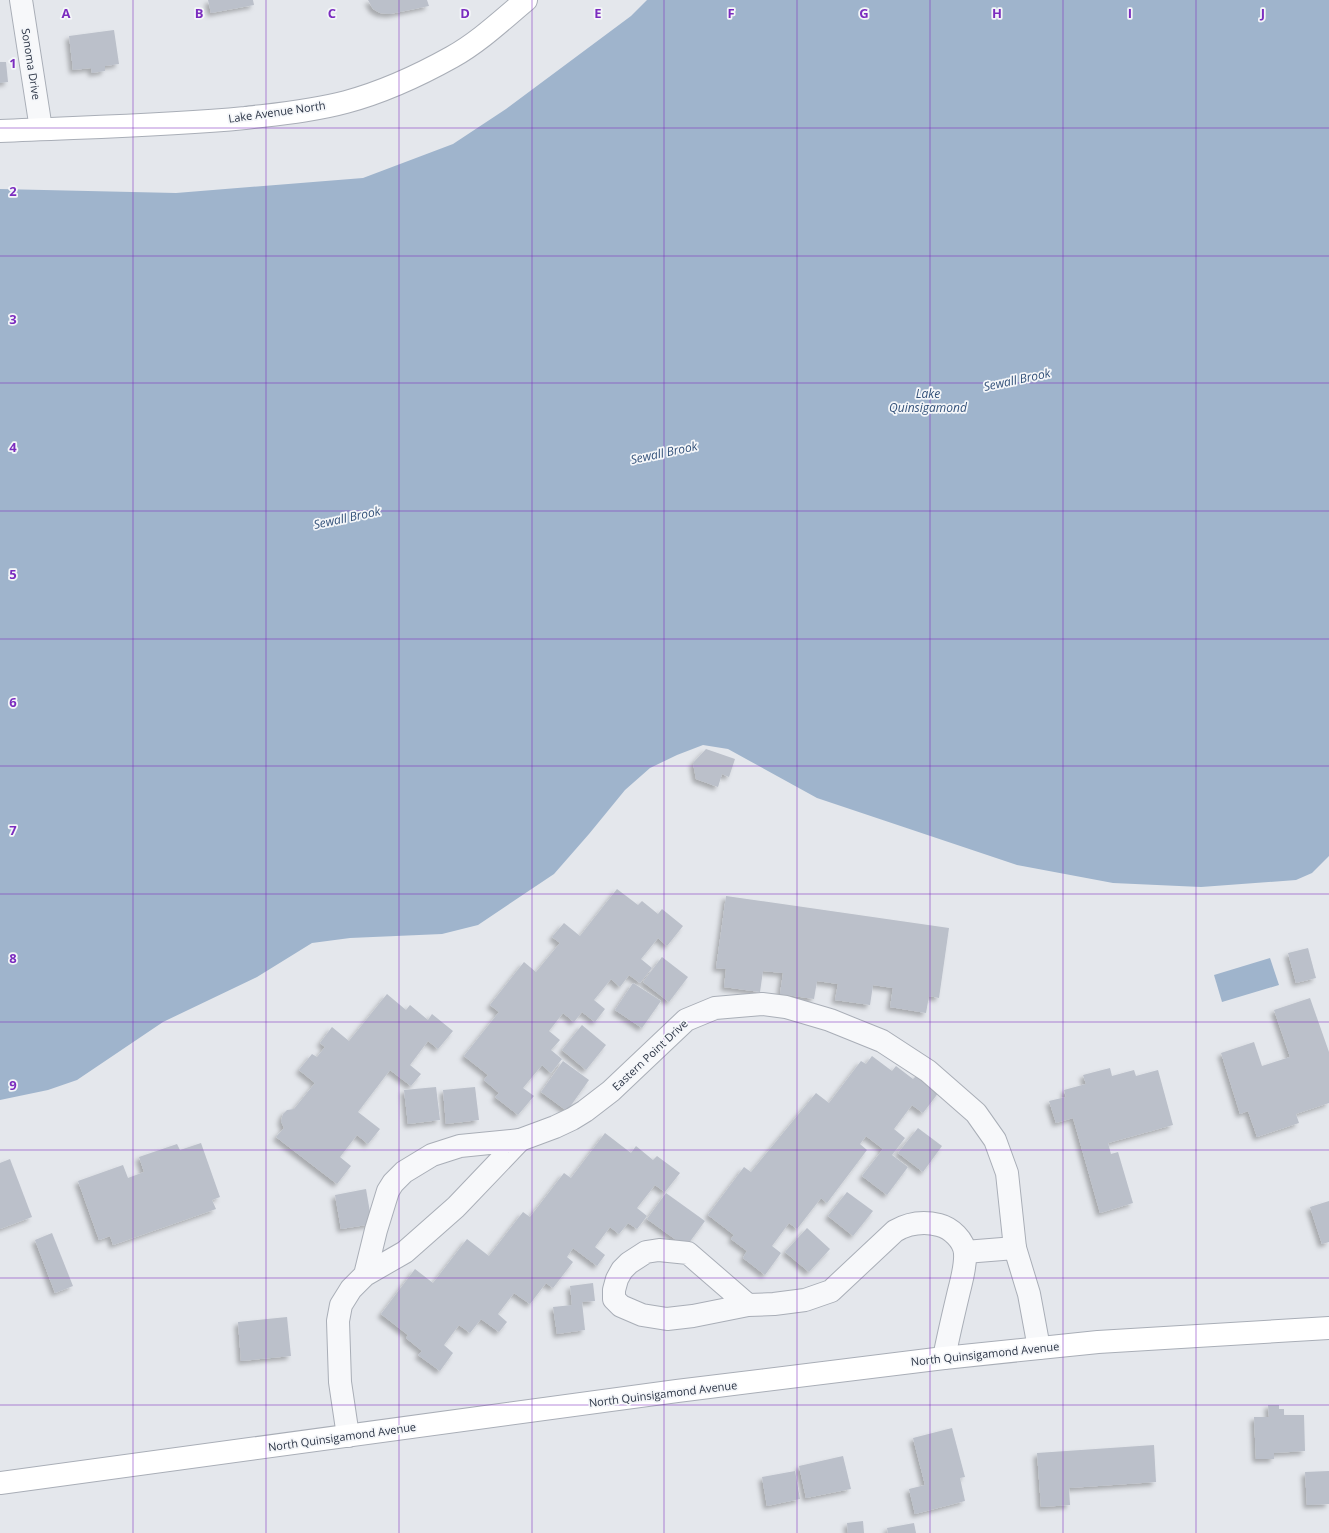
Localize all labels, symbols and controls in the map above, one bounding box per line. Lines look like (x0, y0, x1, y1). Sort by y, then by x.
text: A (62, 4, 71, 22)
text: B (195, 4, 204, 22)
text: C (328, 4, 336, 22)
text: D (460, 4, 470, 22)
text: E (594, 4, 602, 22)
text: F (727, 4, 735, 22)
text: G (859, 4, 869, 22)
text: H (992, 4, 1002, 22)
text: I (1128, 4, 1132, 22)
text: J (1260, 4, 1265, 22)
street label: Sonoma Drive (18, 27, 45, 101)
text: 1 (9, 54, 17, 72)
street label: Lake Avenue North (227, 97, 326, 126)
text: 2 (9, 182, 17, 200)
text: 3 (9, 310, 17, 328)
water label: Sewall Brook (982, 364, 1053, 395)
water label: Lake Quinsigamond (889, 385, 968, 416)
water label: Sewall Brook (629, 437, 700, 468)
text: 4 (9, 438, 17, 456)
water label: Sewall Brook (312, 502, 383, 533)
text: 5 (9, 565, 17, 583)
text: 6 (9, 693, 17, 711)
text: 7 (9, 821, 17, 839)
text: 8 (9, 949, 17, 967)
street label: Eastern Point Drive (609, 1016, 691, 1094)
text: 9 (9, 1076, 17, 1094)
street label: North Quinsigamond Avenue (910, 1338, 1060, 1369)
street label: North Quinsigamond Avenue (588, 1377, 738, 1410)
street label: North Quinsigamond Avenue (267, 1419, 417, 1454)

